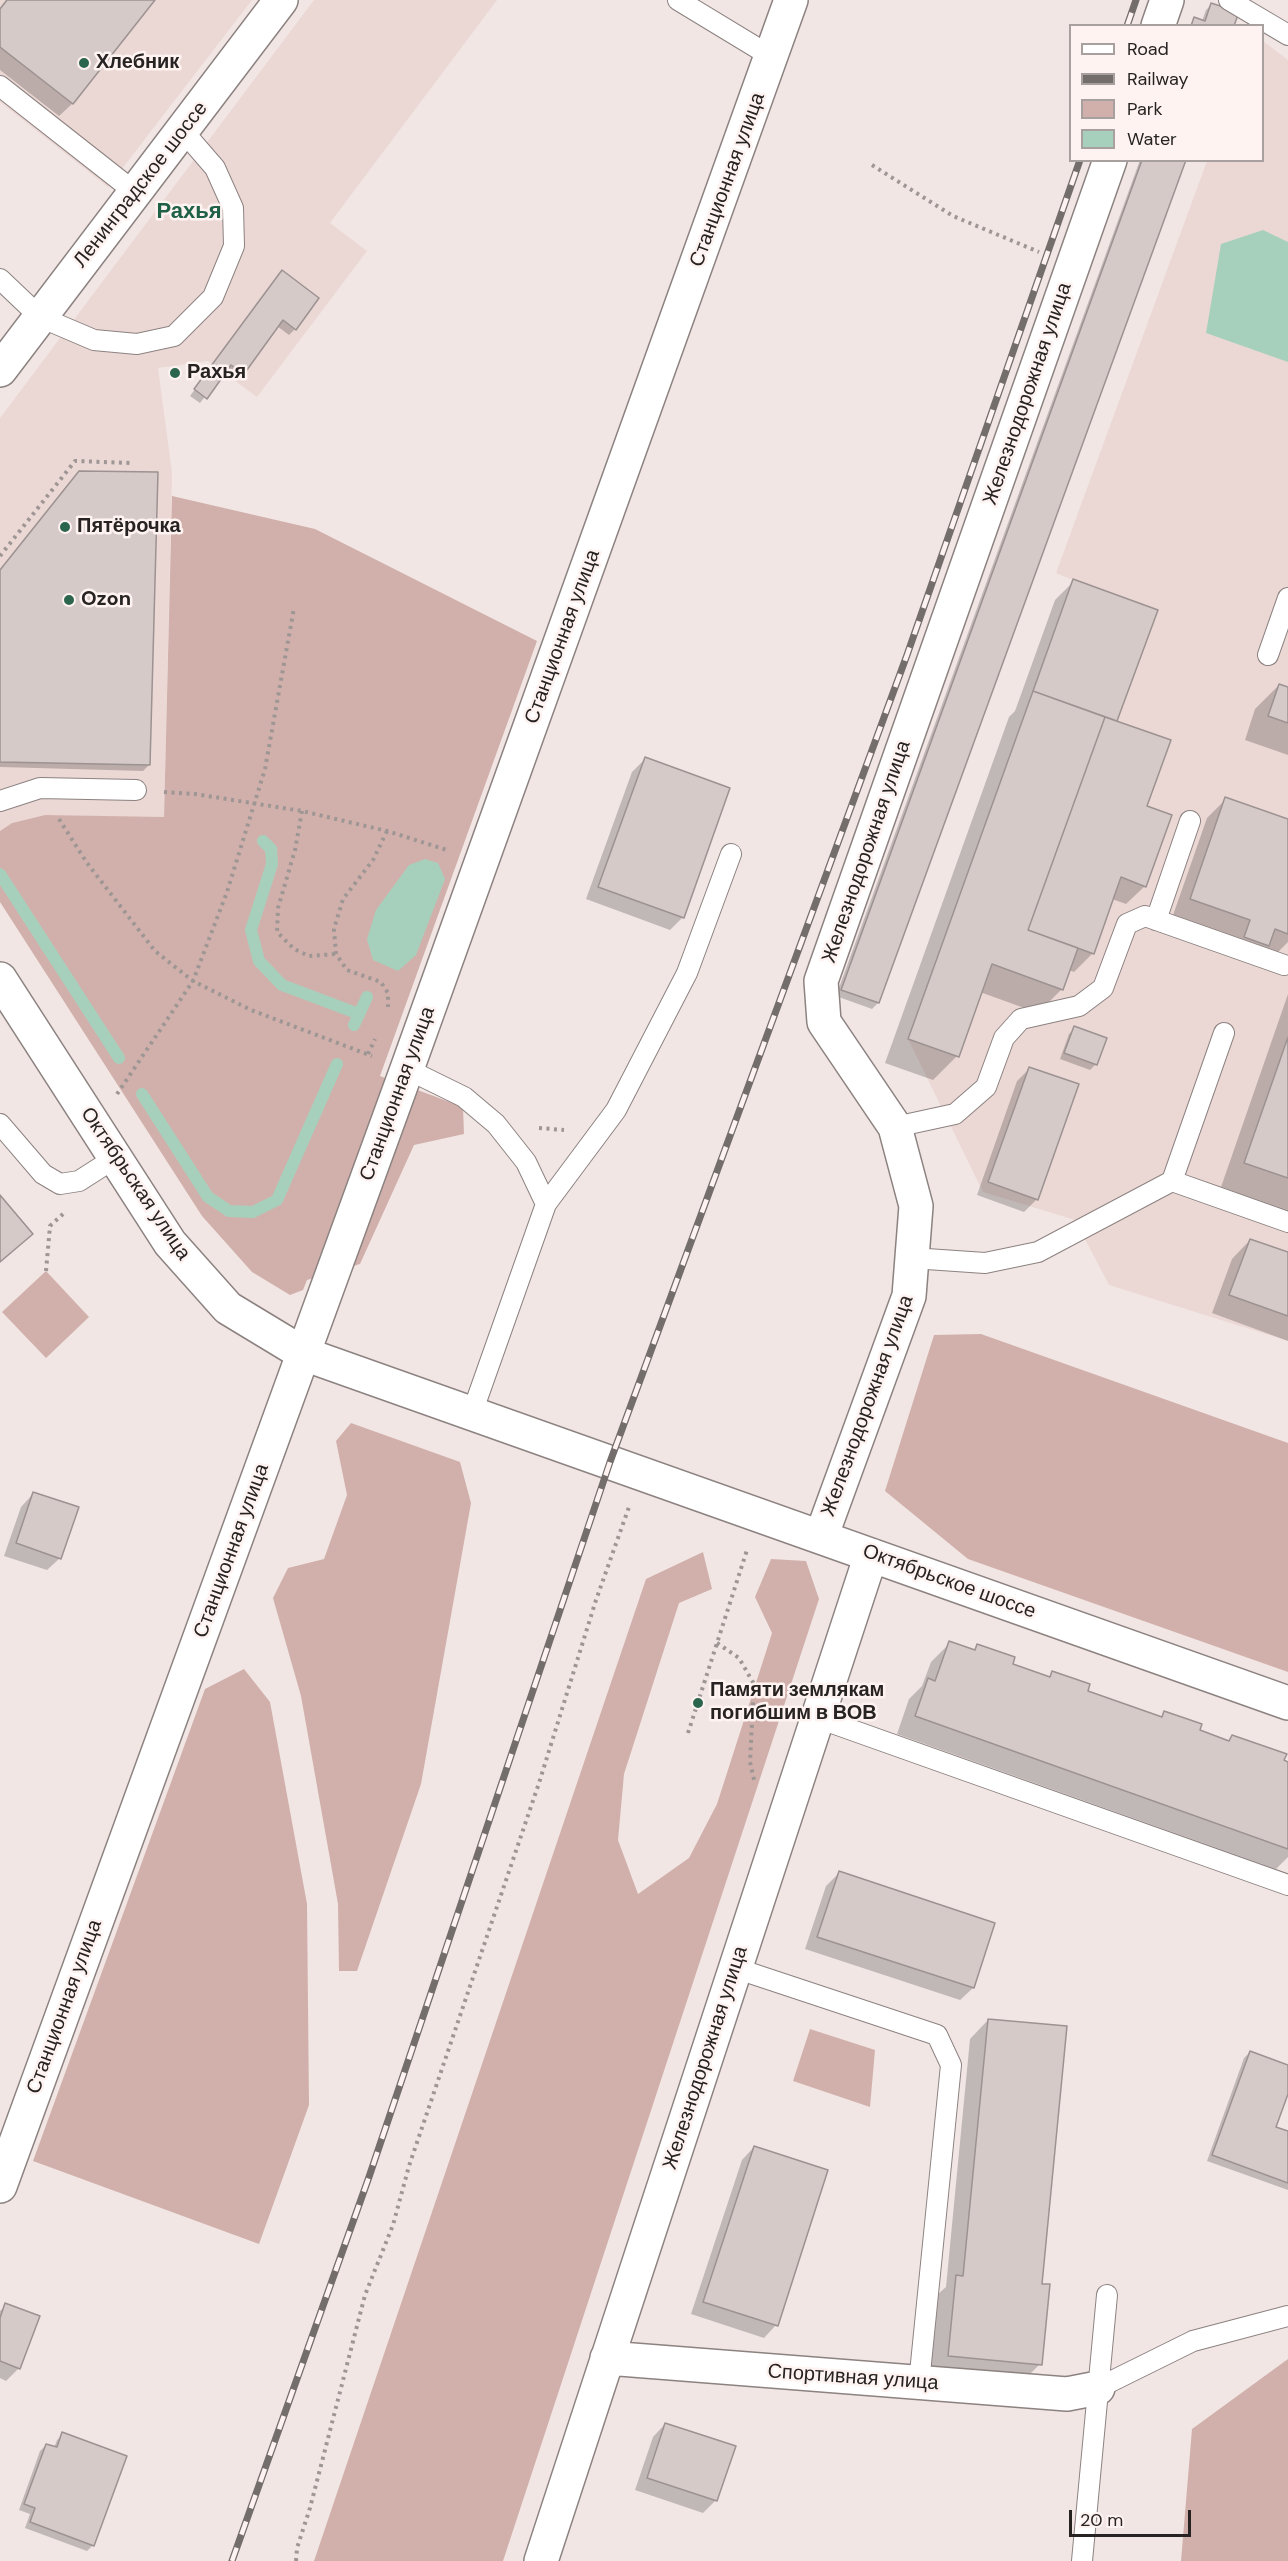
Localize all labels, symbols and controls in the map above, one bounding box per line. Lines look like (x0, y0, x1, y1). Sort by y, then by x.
legend (1069, 24, 1264, 162)
text: Road (1127, 37, 1169, 61)
place label: Хлебник (96, 51, 179, 75)
marker: Хлебник (77, 56, 91, 70)
text: Railway (1127, 67, 1189, 91)
street label: Станционная улица (685, 90, 771, 270)
street label: Ленинградское шоссе (69, 97, 213, 273)
text: Park (1127, 97, 1163, 121)
text: Water (1127, 127, 1177, 151)
district label: Рахья (156, 199, 222, 225)
street label: Железнодорожная улица (979, 280, 1077, 508)
place label: Рахья (187, 361, 246, 385)
marker: Рахья (168, 366, 182, 380)
place label: Пятёрочка (77, 515, 181, 539)
marker: Пятёрочка (58, 520, 72, 534)
street label: Станционная улица (520, 547, 606, 727)
place label: Ozon (81, 588, 131, 612)
marker: Ozon (62, 593, 76, 607)
street label: Железнодорожная улица (818, 738, 916, 966)
street label: Станционная улица (355, 1004, 441, 1184)
street label: Октябрьская улица (75, 1103, 195, 1265)
street label: Железнодорожная улица (817, 1292, 919, 1520)
street label: Станционная улица (189, 1461, 275, 1641)
street label: Октябрьское шоссе (859, 1540, 1039, 1624)
place label: Памяти землякам погибшим в ВОВ (710, 1679, 884, 1726)
marker: Памяти землякам погибшим в ВОВ (691, 1696, 705, 1710)
street label: Станционная улица (22, 1917, 108, 2097)
street label: Железнодорожная улица (659, 1943, 753, 2173)
street label: Спортивная улица (767, 2360, 939, 2396)
scale bar (1072, 2498, 1194, 2536)
text: 20 m (1080, 2508, 1123, 2532)

